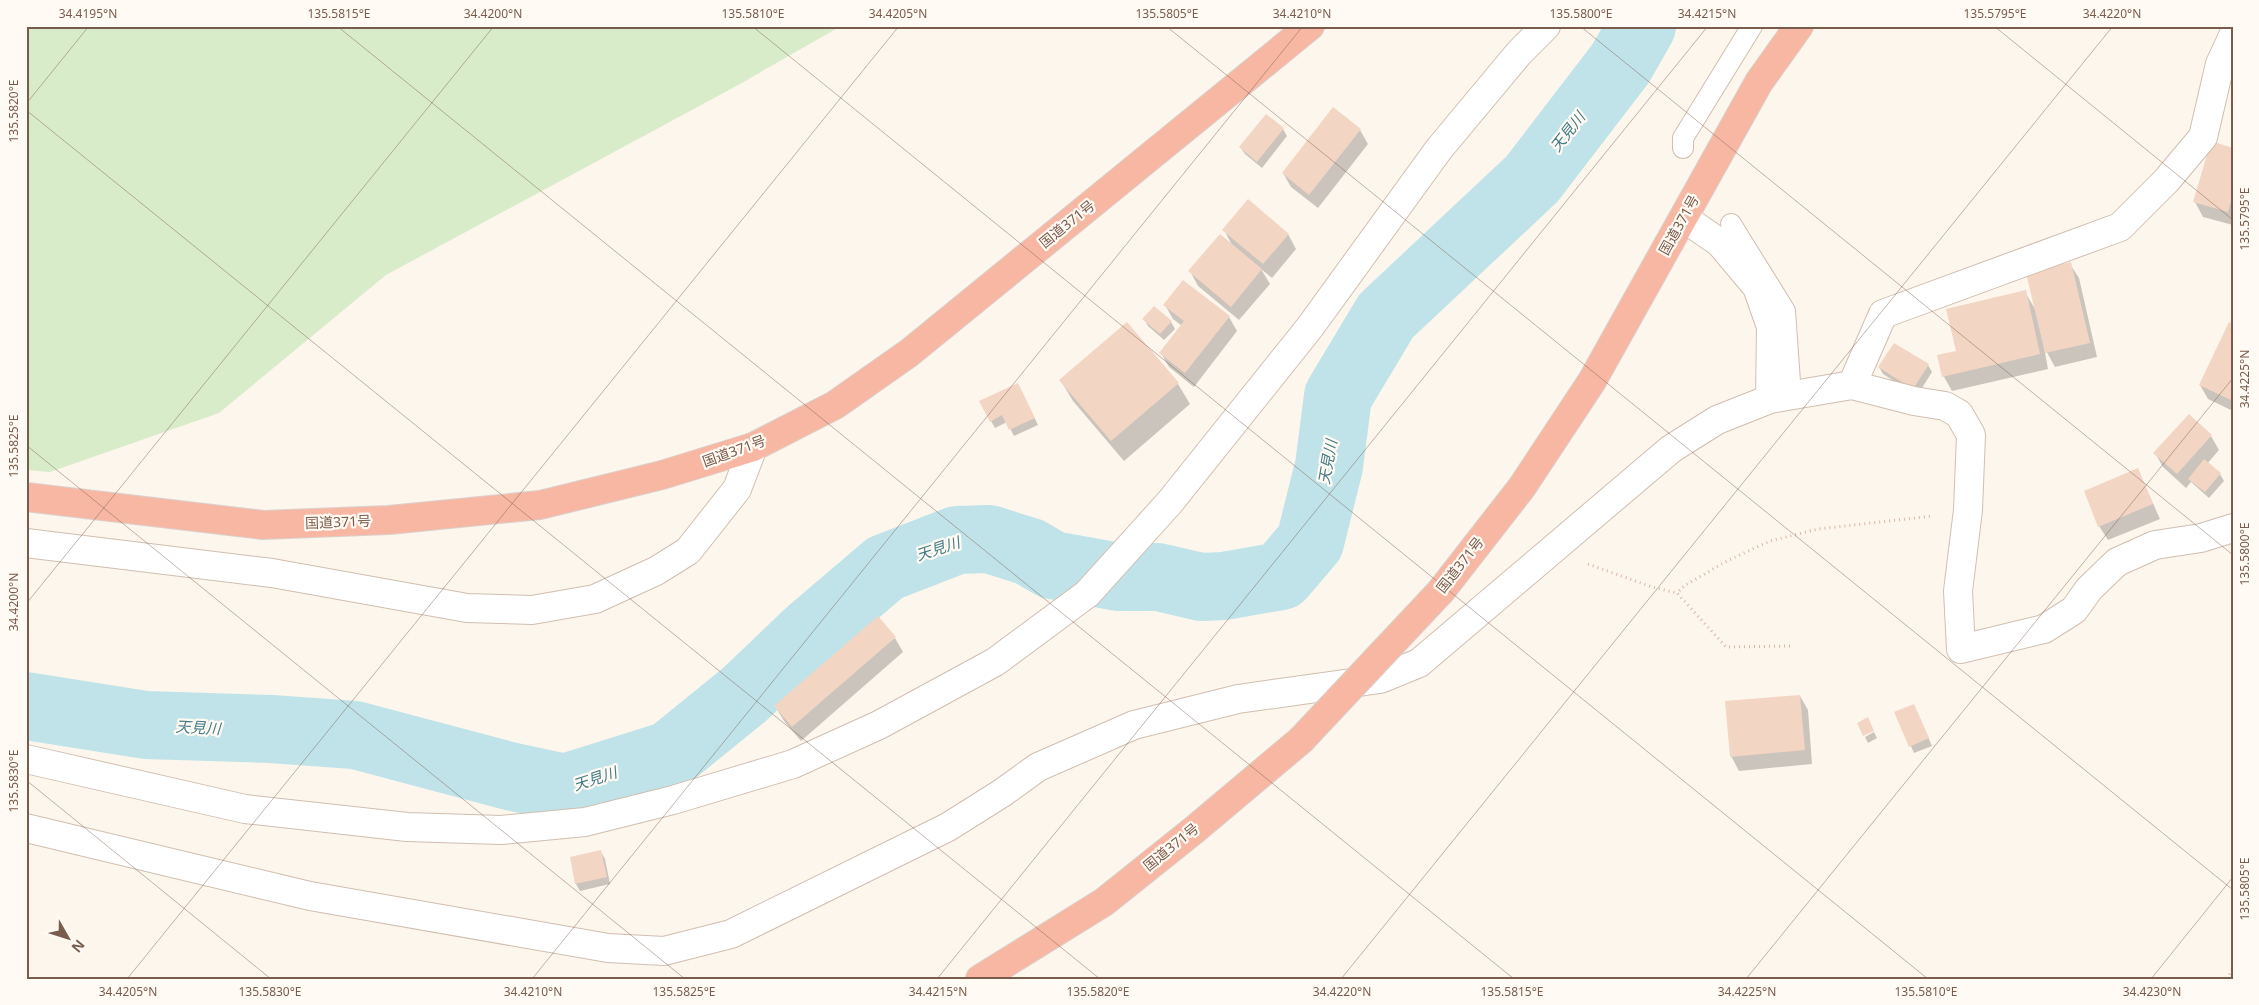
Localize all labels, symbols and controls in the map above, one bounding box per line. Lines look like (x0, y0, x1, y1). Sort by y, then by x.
text: 34.4195°N (59, 5, 117, 22)
text: 135.5815°E (307, 5, 371, 22)
text: 34.4200°N (464, 5, 522, 22)
text: 135.5810°E (721, 5, 785, 22)
text: 34.4205°N (869, 5, 927, 22)
text: 135.5805°E (1135, 5, 1199, 22)
text: 34.4210°N (1273, 5, 1331, 22)
text: 135.5800°E (1549, 5, 1613, 22)
text: 34.4215°N (1678, 5, 1736, 22)
text: 135.5795°E (1963, 5, 2027, 22)
text: 34.4220°N (2083, 5, 2141, 22)
text: 135.5820°E (5, 79, 22, 143)
water label: 天見川 (1545, 106, 1590, 155)
text: 135.5795°E (2236, 187, 2253, 251)
street label: 国道371号 (1654, 191, 1703, 258)
street label: 国道371号 (1035, 195, 1098, 252)
text: 34.4225°N (2236, 350, 2253, 408)
text: 135.5825°E (5, 414, 22, 478)
street label: 国道371号 (700, 430, 768, 471)
water label: 天見川 (1313, 436, 1341, 486)
street label: 国道371号 (305, 511, 371, 532)
text: 135.5800°E (2236, 522, 2253, 586)
water label: 天見川 (913, 531, 964, 565)
street label: 国道371号 (1432, 533, 1487, 597)
text: 34.4200°N (5, 573, 22, 631)
water label: 天見川 (175, 716, 223, 738)
text: 135.5830°E (5, 749, 22, 813)
water label: 天見川 (570, 761, 621, 795)
street label: 国道371号 (1139, 818, 1202, 875)
text: 135.5805°E (2236, 857, 2253, 921)
north arrow (42, 912, 92, 962)
text: N (68, 936, 89, 957)
text: 34.4205°N (99, 983, 157, 1000)
text: 135.5830°E (238, 983, 302, 1000)
text: 34.4210°N (504, 983, 562, 1000)
text: 135.5825°E (652, 983, 716, 1000)
text: 34.4215°N (909, 983, 967, 1000)
text: 135.5820°E (1066, 983, 1130, 1000)
text: 34.4220°N (1313, 983, 1371, 1000)
text: 135.5815°E (1480, 983, 1544, 1000)
text: 34.4225°N (1718, 983, 1776, 1000)
text: 135.5810°E (1894, 983, 1958, 1000)
text: 34.4230°N (2123, 983, 2181, 1000)

